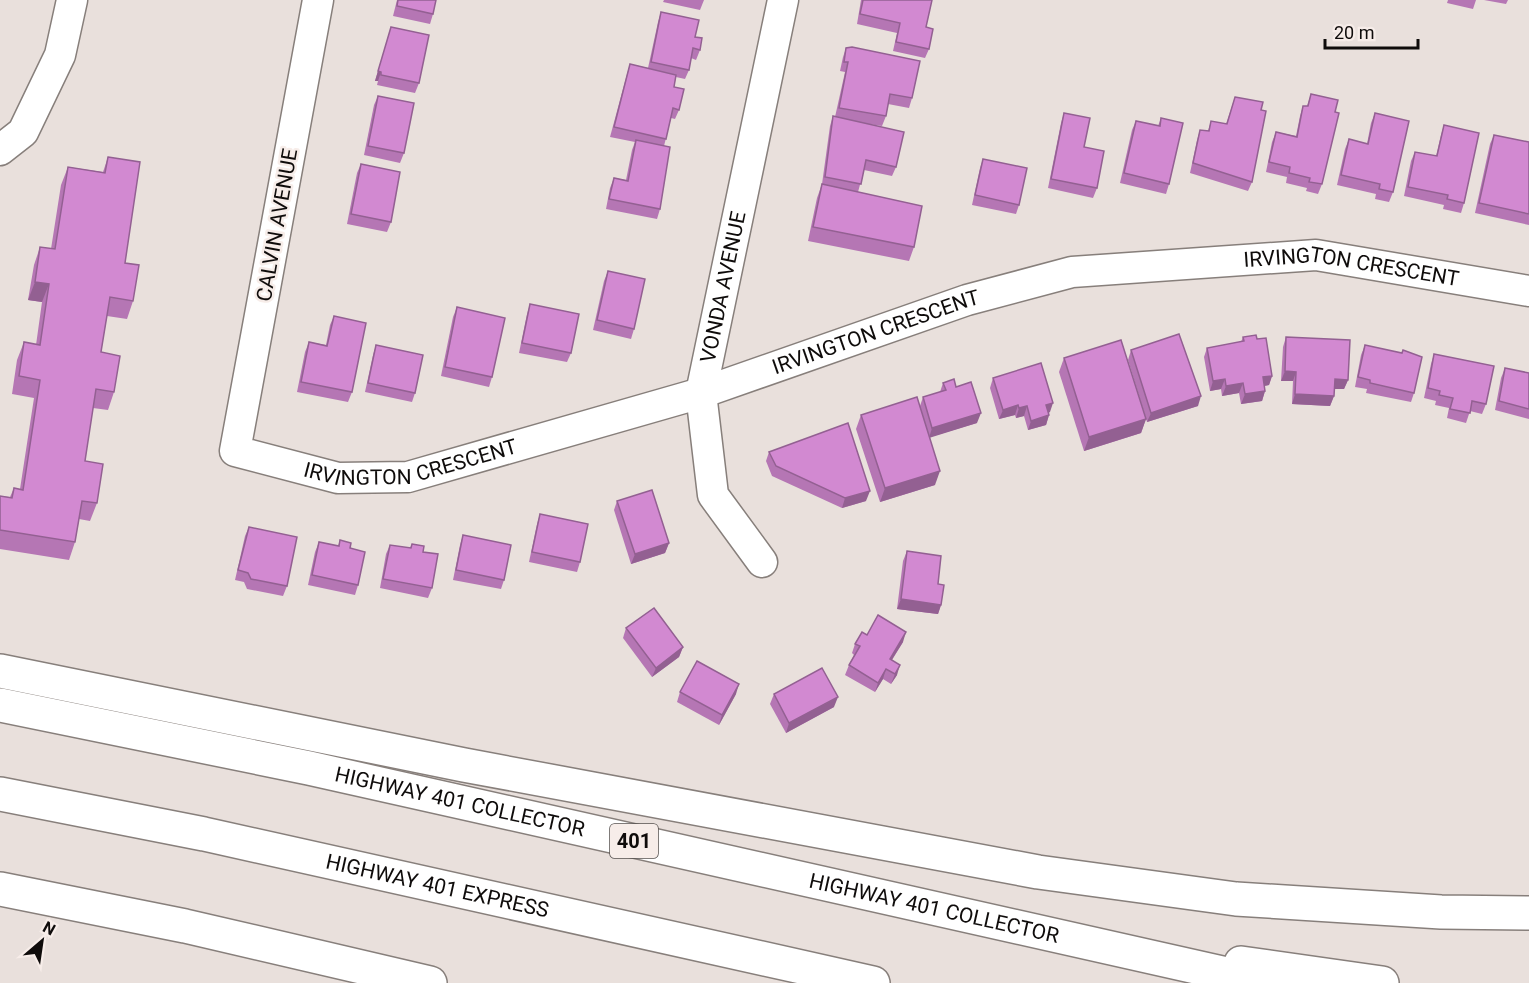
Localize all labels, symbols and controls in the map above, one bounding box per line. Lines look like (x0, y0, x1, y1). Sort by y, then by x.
scale bar (1325, 12, 1418, 50)
text: 20 m (1334, 22, 1374, 43)
street label: CALVIN AVENUE (252, 147, 302, 303)
street label: VONDA AVENUE (696, 209, 751, 365)
street label: IRVINGTON CRESCENT (1243, 242, 1461, 291)
street label: IRVINGTON CRESCENT (769, 285, 982, 379)
street label: IRVINGTON CRESCENT (301, 434, 520, 490)
street label: HIGHWAY 401 COLLECTOR (333, 762, 587, 842)
road number: 401 (610, 824, 658, 858)
street label: HIGHWAY 401 EXPRESS (324, 850, 551, 922)
street label: HIGHWAY 401 COLLECTOR (807, 869, 1061, 948)
north arrow (12, 911, 72, 971)
text: N (39, 917, 59, 939)

